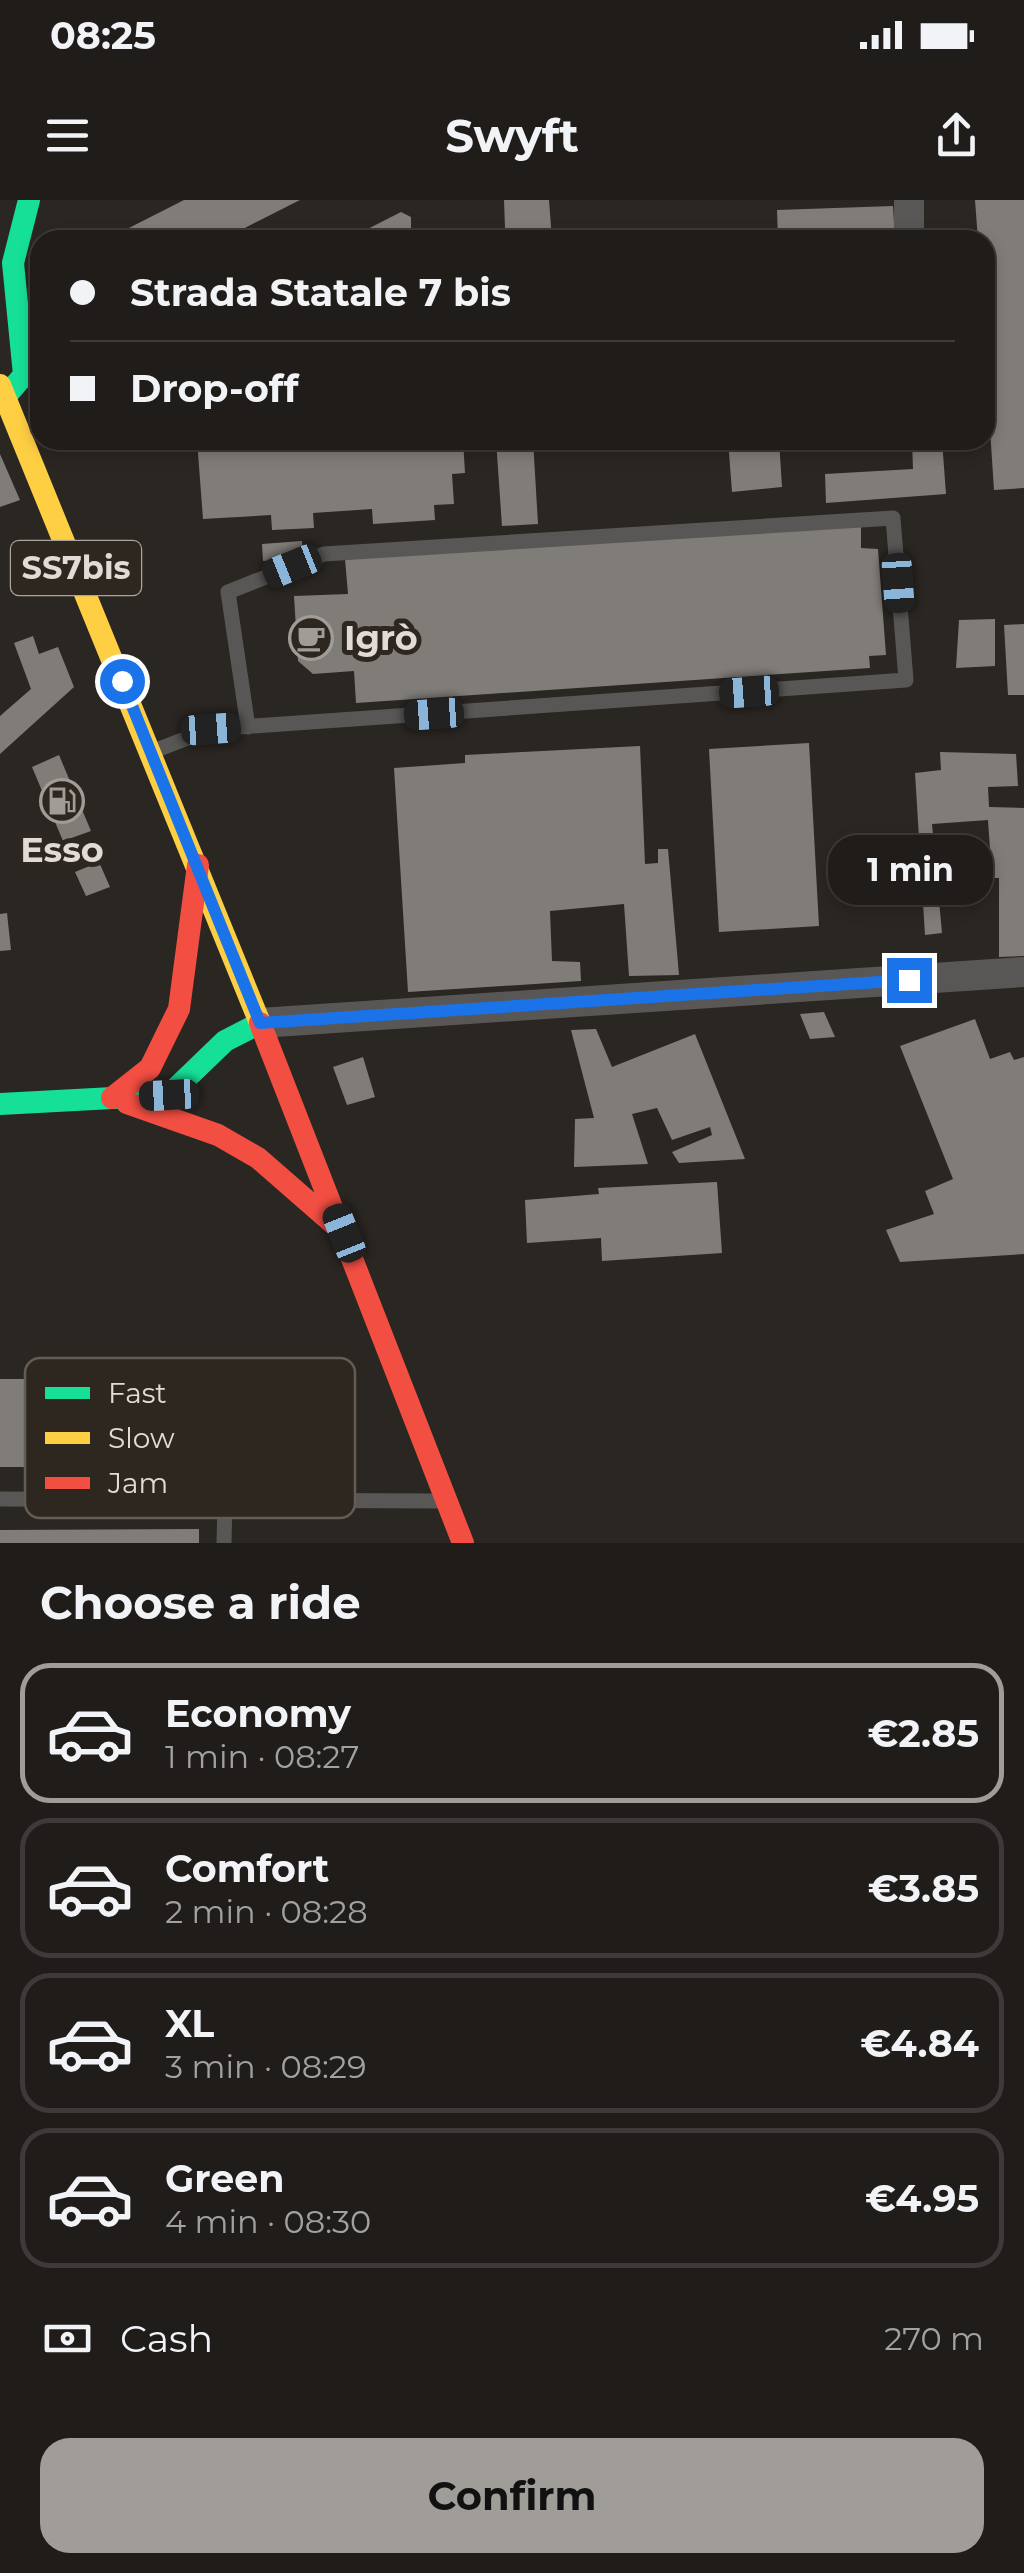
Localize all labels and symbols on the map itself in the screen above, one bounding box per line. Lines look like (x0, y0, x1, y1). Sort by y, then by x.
road number: SS7bis (11, 541, 141, 595)
car (259, 541, 325, 591)
car (881, 552, 915, 614)
cafe icon: Igrò (288, 615, 334, 661)
place label: Igrò (344, 616, 418, 659)
route start (100, 659, 145, 704)
car (718, 675, 780, 709)
car (403, 697, 465, 731)
car (180, 712, 242, 746)
fuel station icon: Esso (39, 778, 85, 824)
place label: Esso (20, 828, 104, 871)
callout: 1 min (826, 835, 992, 905)
route end (887, 958, 932, 1003)
car (138, 1078, 200, 1112)
car (319, 1200, 369, 1266)
legend (25, 1358, 355, 1518)
text: Fast (108, 1376, 167, 1410)
text: Slow (108, 1421, 175, 1455)
text: Jam (107, 1466, 168, 1500)

